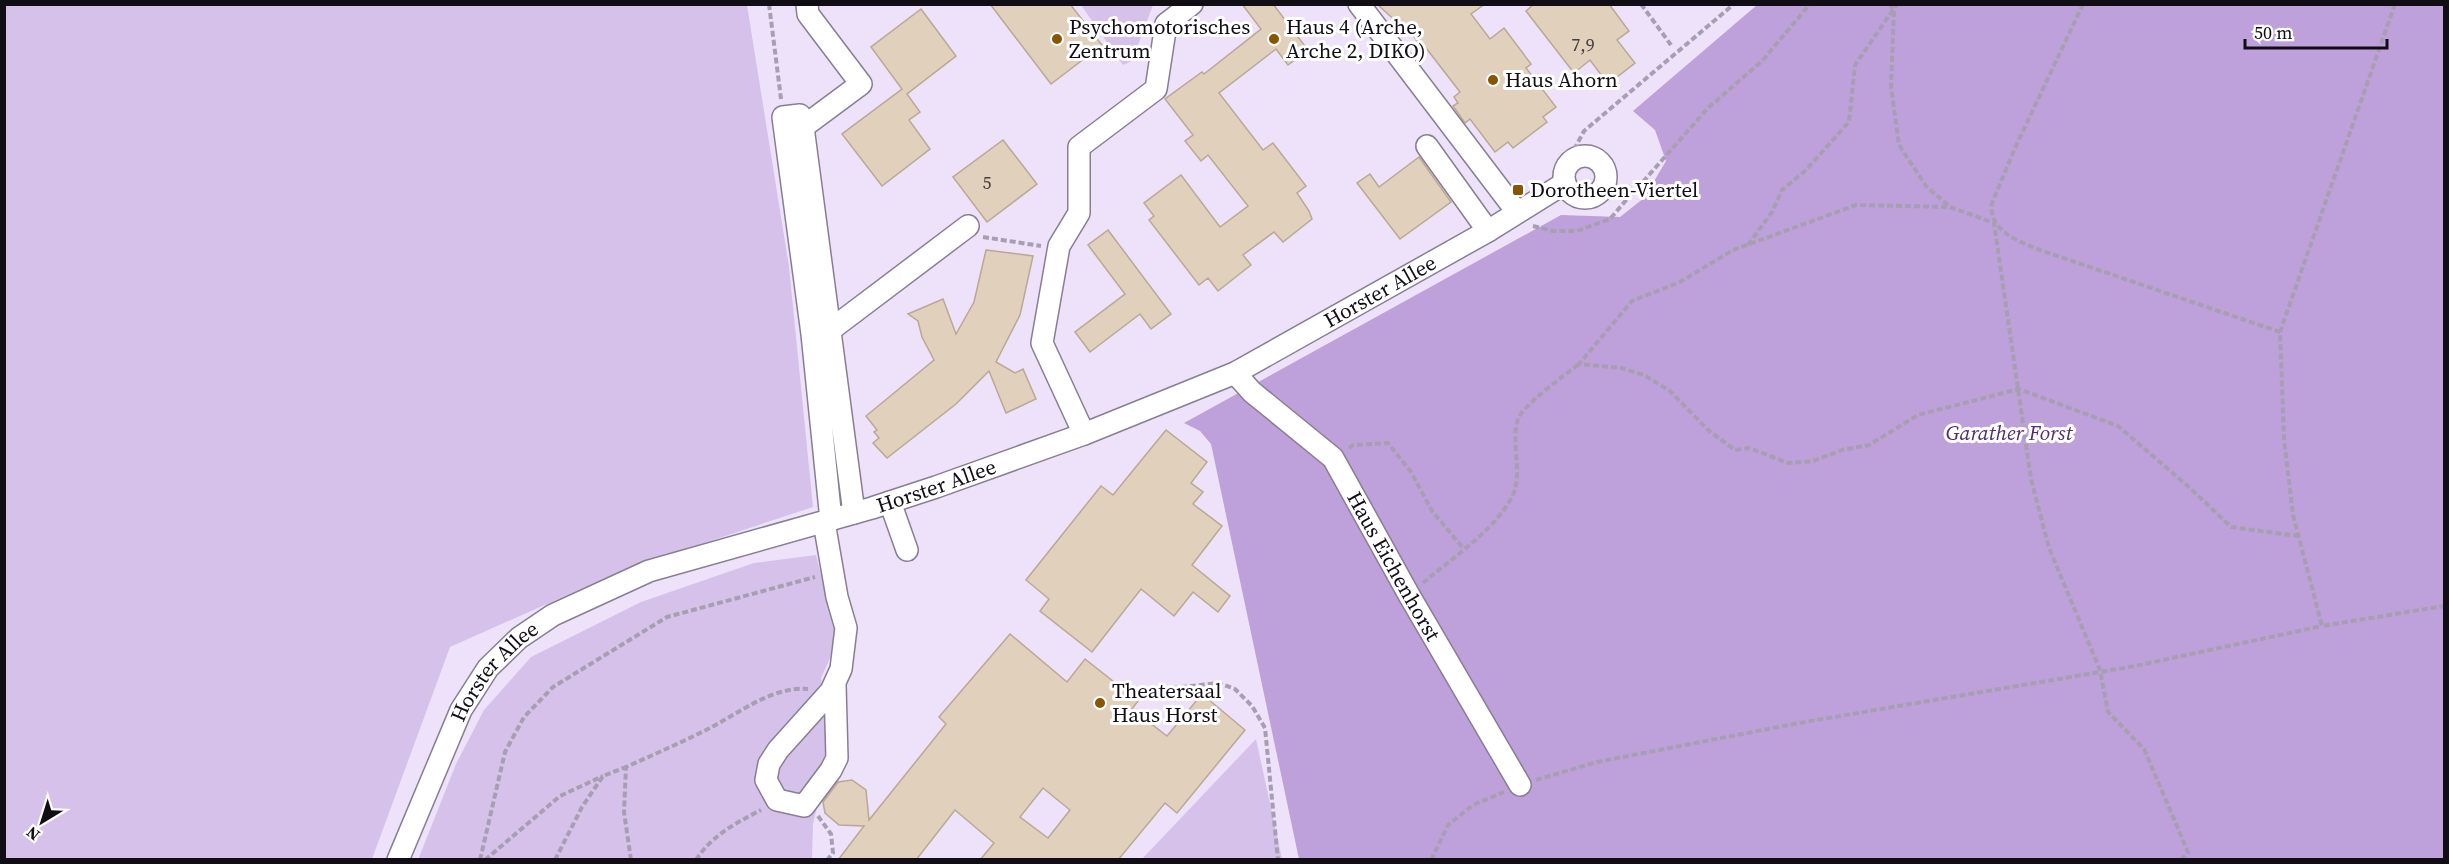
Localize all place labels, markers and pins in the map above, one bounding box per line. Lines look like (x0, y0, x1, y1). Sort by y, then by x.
place label: Psychomotorisches Zentrum (1069, 12, 1250, 65)
place label: Haus 4 (Arche, Arche 2, DIKO) (1286, 12, 1426, 65)
marker: Psychomotorisches Zentrum (1050, 32, 1064, 46)
marker: Haus 4 (Arche, Arche 2, DIKO) (1267, 32, 1281, 46)
place label: Haus Ahorn (1505, 65, 1618, 94)
marker: Haus Ahorn (1486, 73, 1500, 87)
place label: Dorotheen-Viertel (1530, 175, 1698, 204)
marker: Dorotheen-Viertel (1511, 183, 1525, 197)
place label: Theatersaal Haus Horst (1112, 676, 1221, 729)
marker: Theatersaal Haus Horst (1093, 696, 1107, 710)

